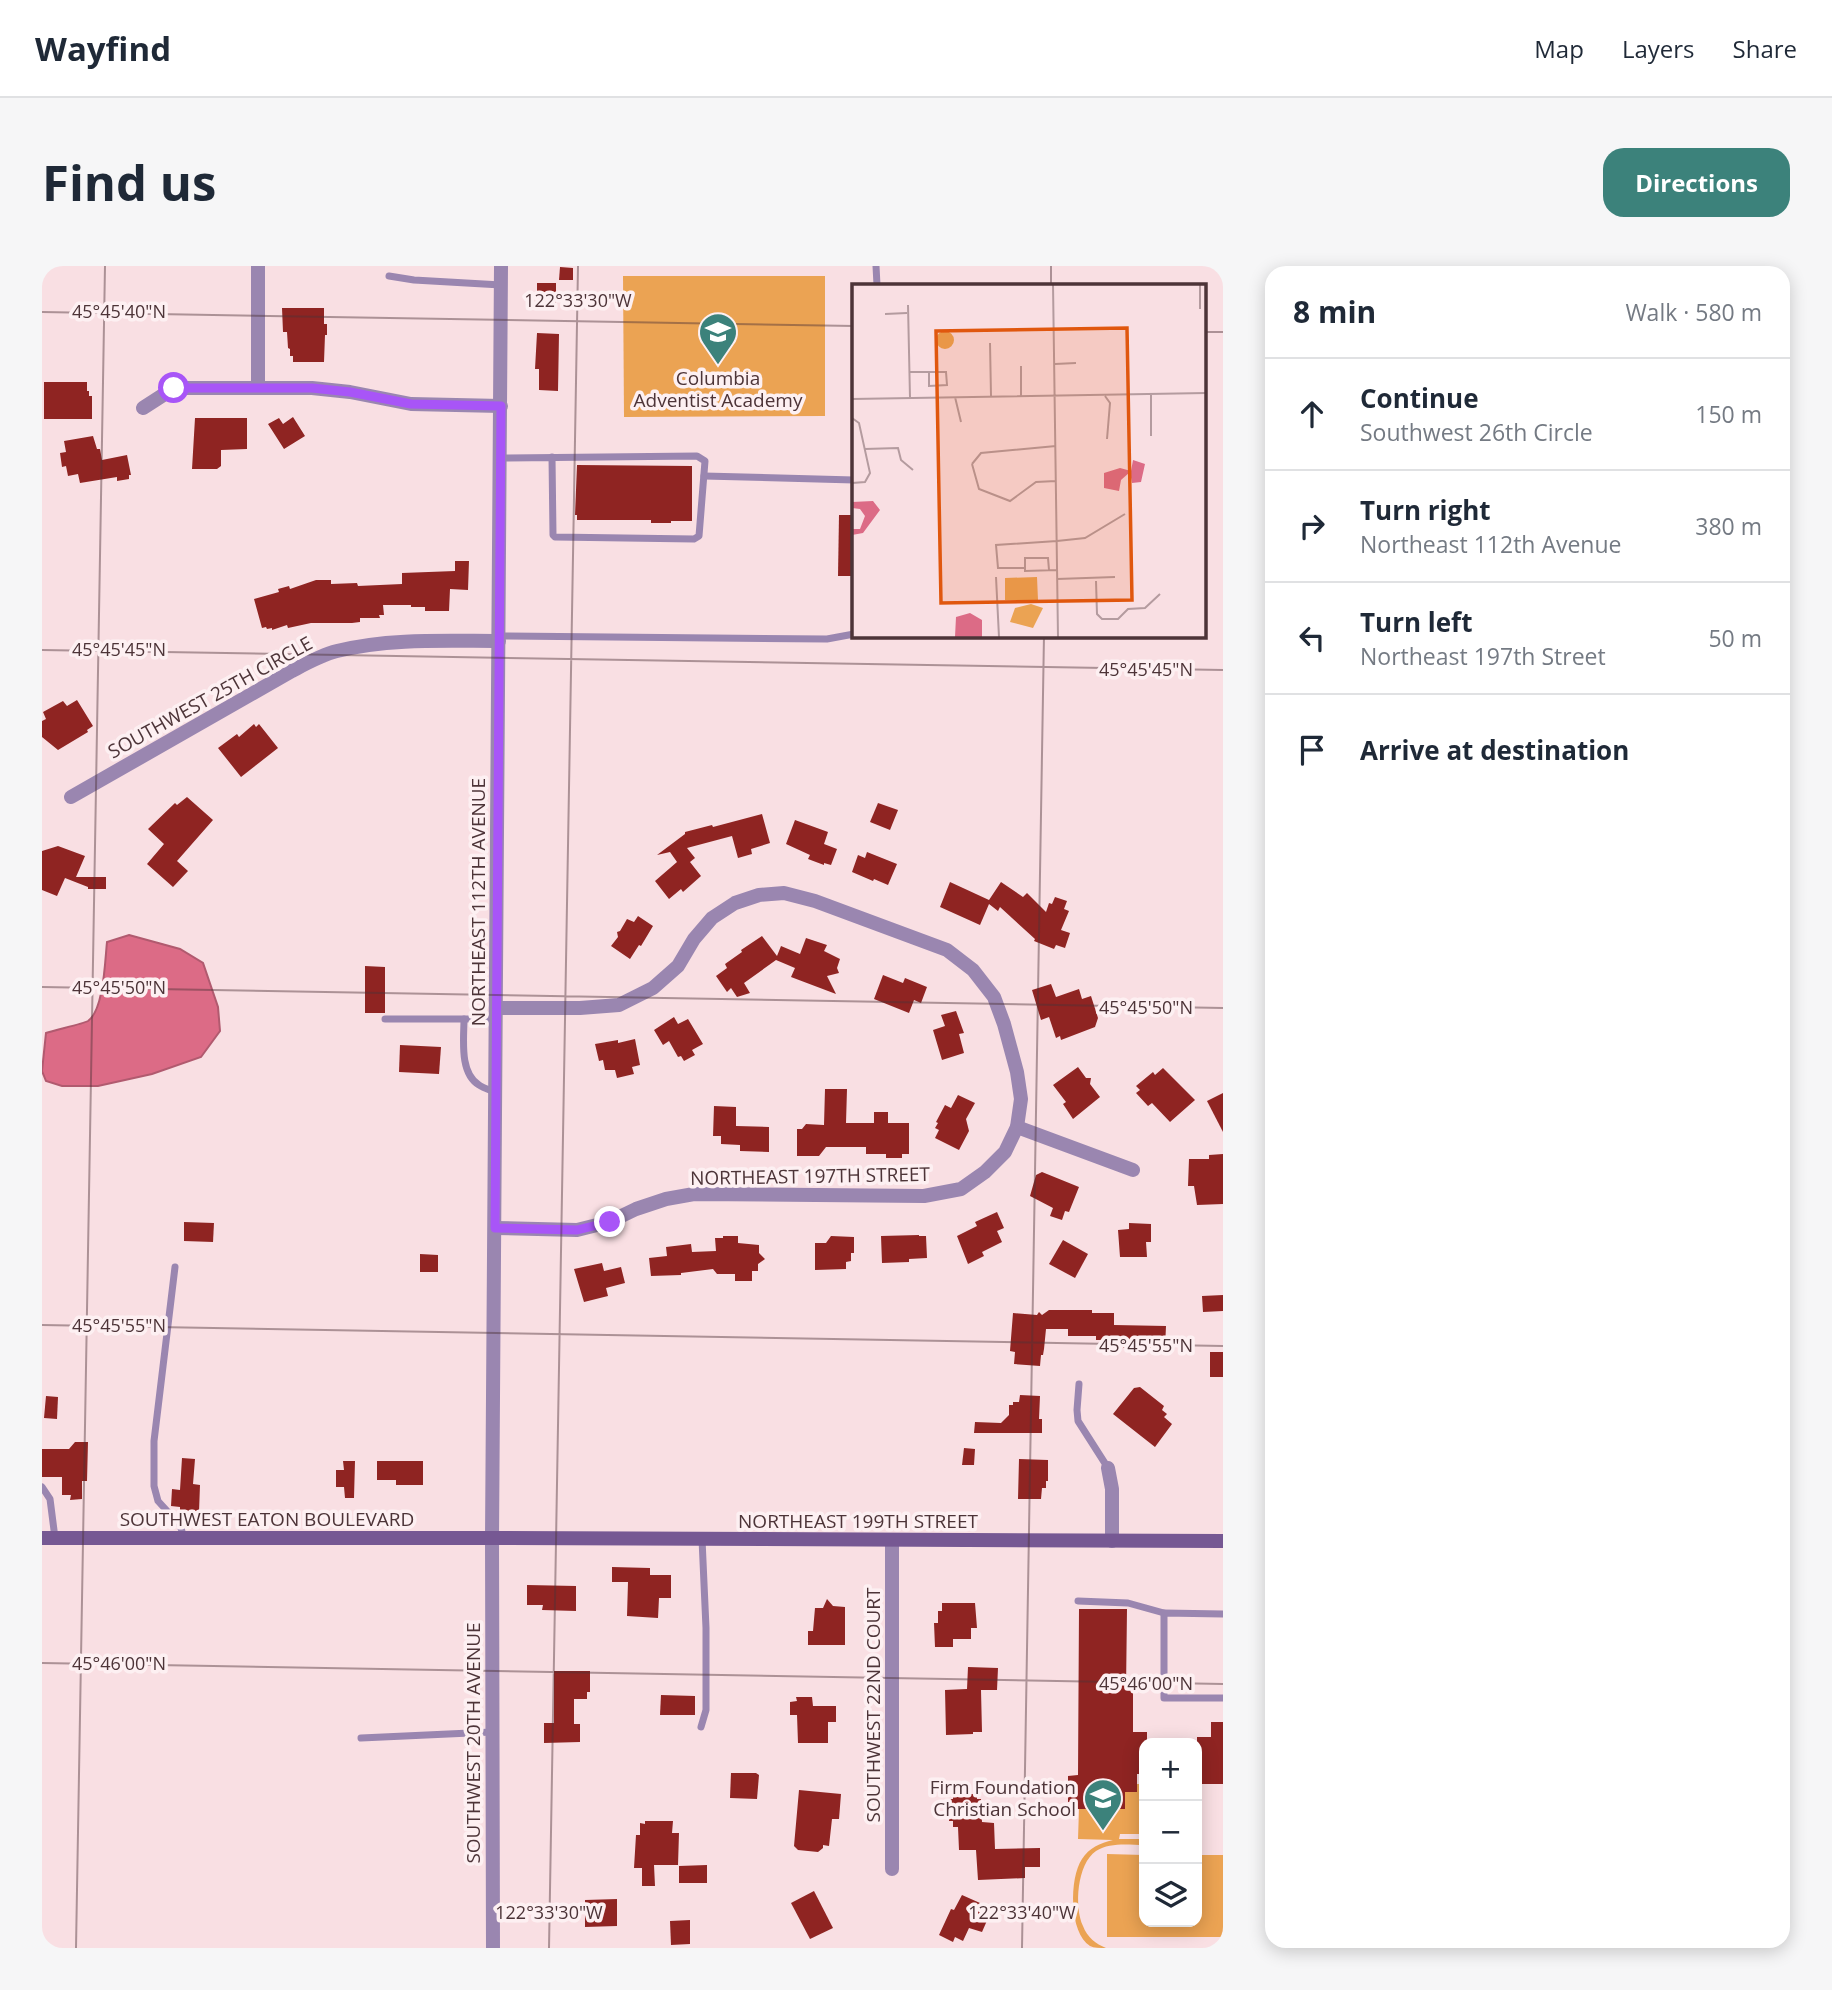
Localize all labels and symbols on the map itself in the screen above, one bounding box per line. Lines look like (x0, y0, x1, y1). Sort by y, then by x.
inset map (852, 284, 1206, 637)
text: 122°33'30"W (524, 288, 632, 312)
text: 45°45'40"N (72, 299, 166, 323)
school or university icon: Columbia Adventist Academy (697, 311, 739, 366)
place label: Columbia Adventist Academy (634, 365, 803, 413)
route start (158, 372, 189, 403)
street label: SOUTHWEST 25TH CIRCLE (103, 630, 317, 764)
text: 45°45'45"N (72, 637, 166, 661)
text: 45°45'45"N (1099, 657, 1193, 681)
street label: NORTHEAST 112TH AVENUE (465, 778, 491, 1026)
text: 45°45'50"N (72, 975, 166, 999)
text: 45°45'50"N (1099, 995, 1193, 1019)
street label: NORTHEAST 197TH STREET (690, 1161, 931, 1191)
route end (594, 1206, 625, 1237)
text: 45°45'55"N (72, 1313, 166, 1337)
text: 45°45'55"N (1099, 1333, 1193, 1357)
street label: SOUTHWEST EATON BOULEVARD (120, 1506, 414, 1532)
street label: NORTHEAST 199TH STREET (738, 1508, 978, 1534)
street label: SOUTHWEST 22ND COURT (860, 1587, 886, 1823)
street label: SOUTHWEST 20TH AVENUE (460, 1622, 486, 1864)
text: 45°46'00"N (72, 1651, 166, 1675)
text: 45°46'00"N (1099, 1671, 1193, 1695)
place label: Firm Foundation Christian School (930, 1774, 1076, 1822)
school or university icon: Firm Foundation Christian School (1082, 1777, 1124, 1832)
text: 122°33'30"W (495, 1900, 603, 1924)
text: 122°33'40"W (968, 1900, 1076, 1924)

